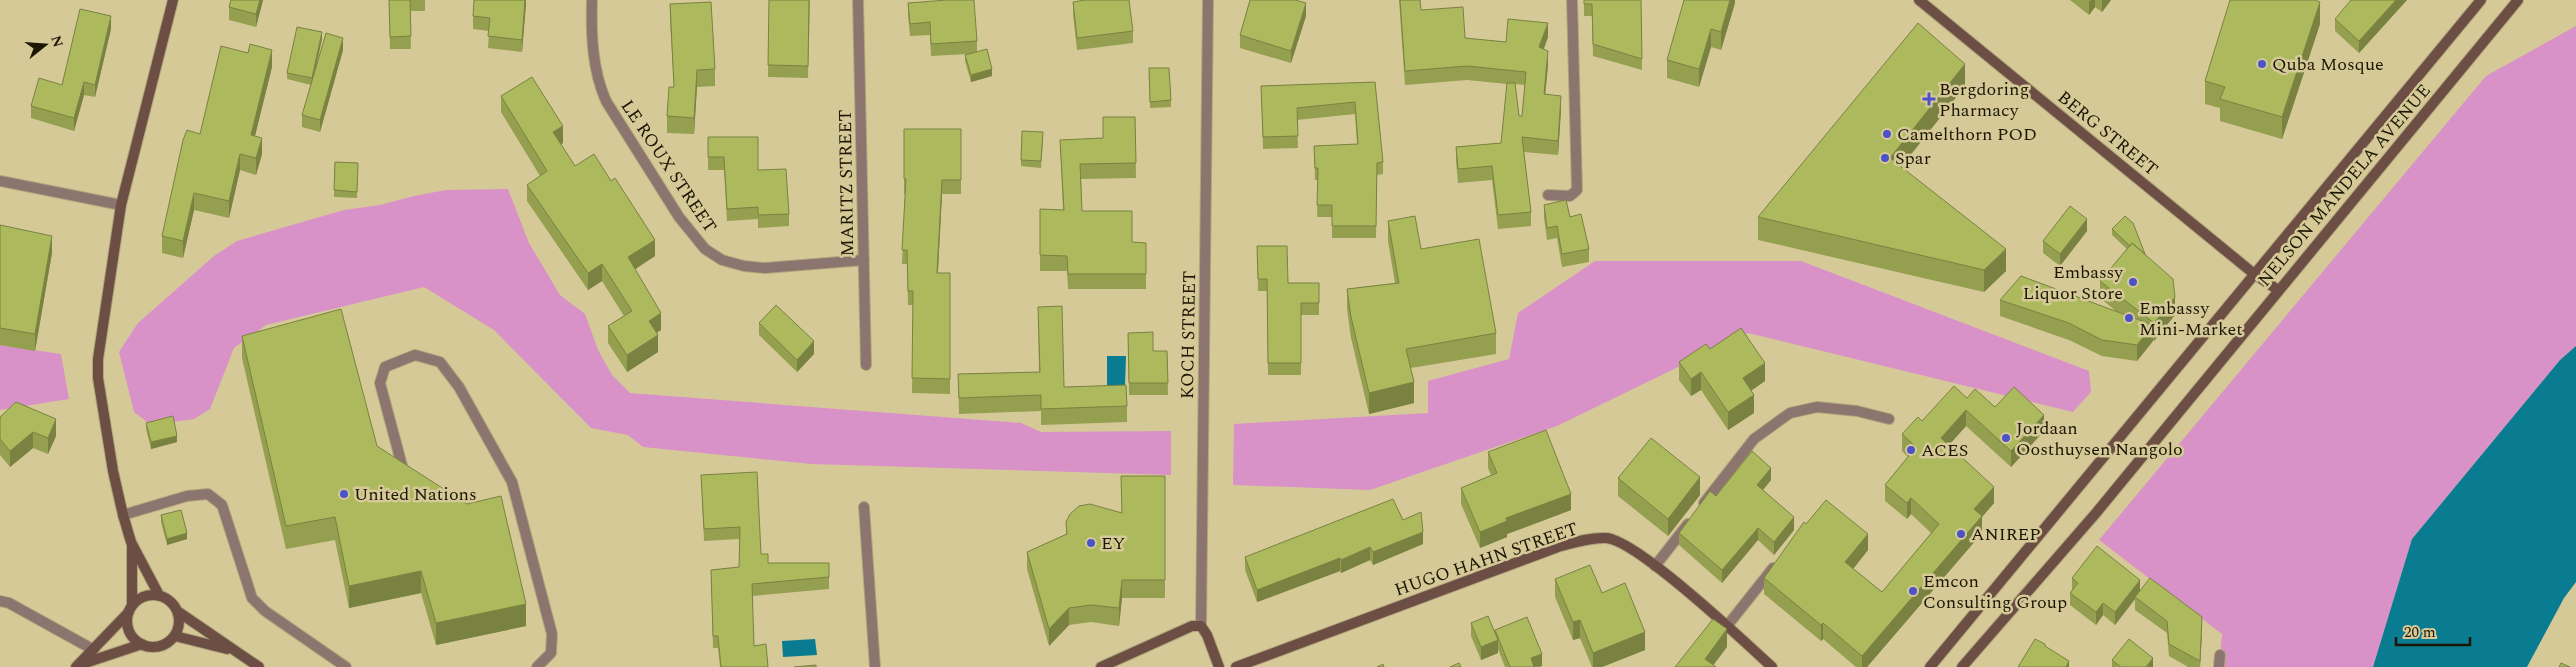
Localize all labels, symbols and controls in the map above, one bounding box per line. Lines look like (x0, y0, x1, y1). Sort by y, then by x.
north arrow (20, 20, 70, 70)
text: N (45, 33, 69, 50)
place label: Quba Mosque (2272, 51, 2384, 78)
marker: Quba Mosque (2256, 58, 2268, 70)
place label: Bergdoring Pharmacy (1939, 76, 2029, 124)
street label: NELSON MANDELA AVENUE (2251, 78, 2437, 293)
street label: BERG STREET (2051, 84, 2164, 183)
marker: Bergdoring Pharmacy (1923, 93, 1935, 105)
street label: LE ROUX STREET (614, 94, 723, 238)
street label: MARITZ STREET (832, 109, 861, 257)
place label: Camelthorn POD (1897, 121, 2037, 148)
marker: Camelthorn POD (1881, 128, 1893, 140)
place label: Spar (1895, 145, 1931, 172)
marker: Spar (1879, 152, 1891, 164)
place label: Embassy Liquor Store (2023, 259, 2124, 307)
street label: KOCH STREET (1174, 271, 1203, 399)
marker: Embassy Liquor Store (2127, 276, 2139, 288)
place label: Embassy Mini-Market (2139, 295, 2243, 343)
marker: Embassy Mini-Market (2123, 312, 2135, 324)
place label: Jordaan Oosthuysen Nangolo (2016, 415, 2183, 463)
marker: Jordaan Oosthuysen Nangolo (2000, 432, 2012, 444)
place label: ACES (1921, 437, 1968, 464)
marker: ACES (1905, 444, 1917, 456)
place label: United Nations (354, 481, 477, 508)
marker: United Nations (338, 488, 350, 500)
street label: HUGO HAHN STREET (1391, 515, 1582, 604)
place label: ANIREP (1971, 521, 2041, 548)
marker: ANIREP (1955, 528, 1967, 540)
place label: EY (1101, 530, 1126, 557)
marker: EY (1085, 537, 1097, 549)
place label: Emcon Consulting Group (1923, 568, 2067, 616)
marker: Emcon Consulting Group (1907, 585, 1919, 597)
scale bar (2396, 614, 2470, 646)
text: 20 m (2404, 621, 2436, 644)

